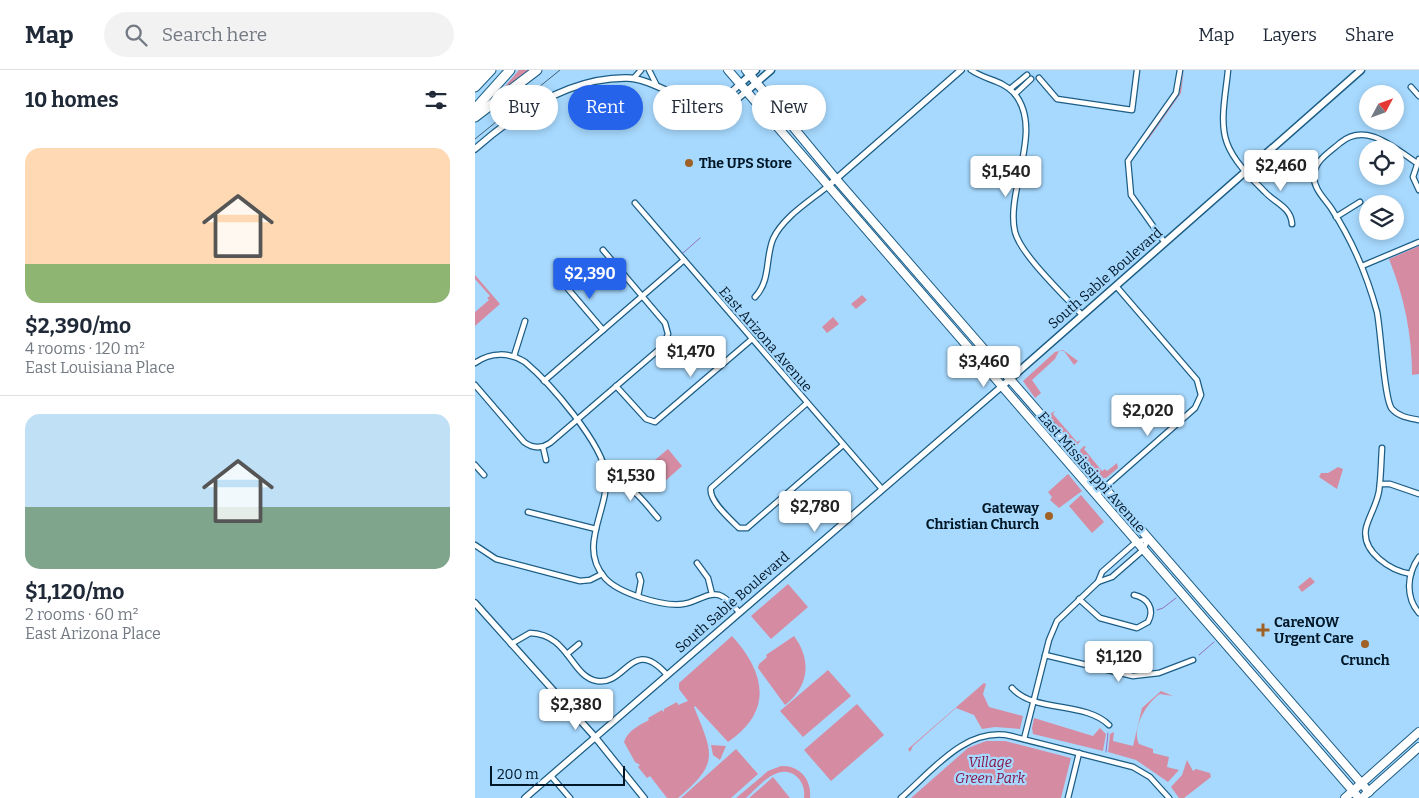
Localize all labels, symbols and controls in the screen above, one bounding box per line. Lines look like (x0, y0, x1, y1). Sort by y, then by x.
search box (104, 12, 454, 57)
text: Map (25, 21, 74, 49)
icon: search (122, 21, 150, 49)
text: Search here (162, 23, 267, 46)
text: Map (1198, 24, 1234, 46)
text: Layers (1262, 24, 1317, 46)
text: Share (1345, 24, 1394, 46)
chip: Buy (490, 85, 558, 130)
chip: Rent (568, 85, 643, 130)
chip: Filters (653, 85, 742, 130)
chip: New (752, 85, 826, 130)
north arrow (1359, 85, 1404, 130)
map controls (1359, 85, 1404, 240)
icon: filters (422, 86, 450, 114)
text: 10 homes (25, 87, 119, 113)
button: locate (1359, 140, 1404, 185)
pin: $2,460 (1240, 150, 1322, 192)
place label: The UPS Store (699, 155, 792, 172)
pin: $1,540 (965, 156, 1047, 198)
text: $2,460 (1255, 156, 1307, 175)
marker: The UPS Store (683, 157, 695, 169)
text: $1,540 (981, 162, 1031, 181)
icon: home (193, 181, 283, 271)
button: layers (1359, 195, 1404, 240)
street label: South Sable Boulevard (1045, 224, 1166, 333)
pin: $2,390 (549, 258, 631, 300)
text: $2,390 (564, 264, 616, 283)
street label: East Arizona Avenue (715, 283, 816, 395)
text: $2,390/mo (25, 313, 131, 339)
pin: $1,470 (650, 336, 732, 378)
text: 4 rooms · 120 m² (25, 339, 145, 358)
text: $1,470 (667, 342, 715, 361)
pin: $3,460 (943, 346, 1025, 388)
text: $3,460 (958, 352, 1010, 371)
text: East Louisiana Place (25, 358, 175, 377)
pin: $2,020 (1107, 394, 1189, 437)
text: $2,020 (1122, 401, 1174, 420)
street label: East Mississippi Avenue (1034, 408, 1149, 537)
icon: home (193, 446, 283, 536)
pin: $1,530 (590, 460, 672, 502)
text: $1,530 (607, 466, 655, 485)
pin: $2,780 (774, 490, 856, 533)
text: $2,780 (790, 497, 840, 516)
place label: Gateway Christian Church (926, 500, 1039, 533)
marker: Gateway Christian Church (1043, 510, 1055, 522)
street label: South Sable Boulevard (672, 548, 793, 657)
text: $1,120/mo (25, 579, 124, 605)
text: 2 rooms · 60 m² (25, 605, 138, 624)
place label: CareNOW Urgent Care (1274, 614, 1354, 647)
marker: CareNOW Urgent Care (1256, 623, 1270, 637)
text: East Arizona Place (25, 624, 161, 643)
marker: Crunch (1359, 638, 1371, 650)
pin: $1,120 (1078, 640, 1160, 683)
text: $1,120 (1096, 647, 1142, 666)
place label: Crunch (1340, 652, 1390, 669)
pin: $2,380 (535, 688, 617, 731)
text: $2,380 (550, 695, 602, 714)
park label: Village Green Park (955, 754, 1025, 787)
scale bar (490, 763, 625, 786)
text: 200 m (497, 766, 539, 783)

